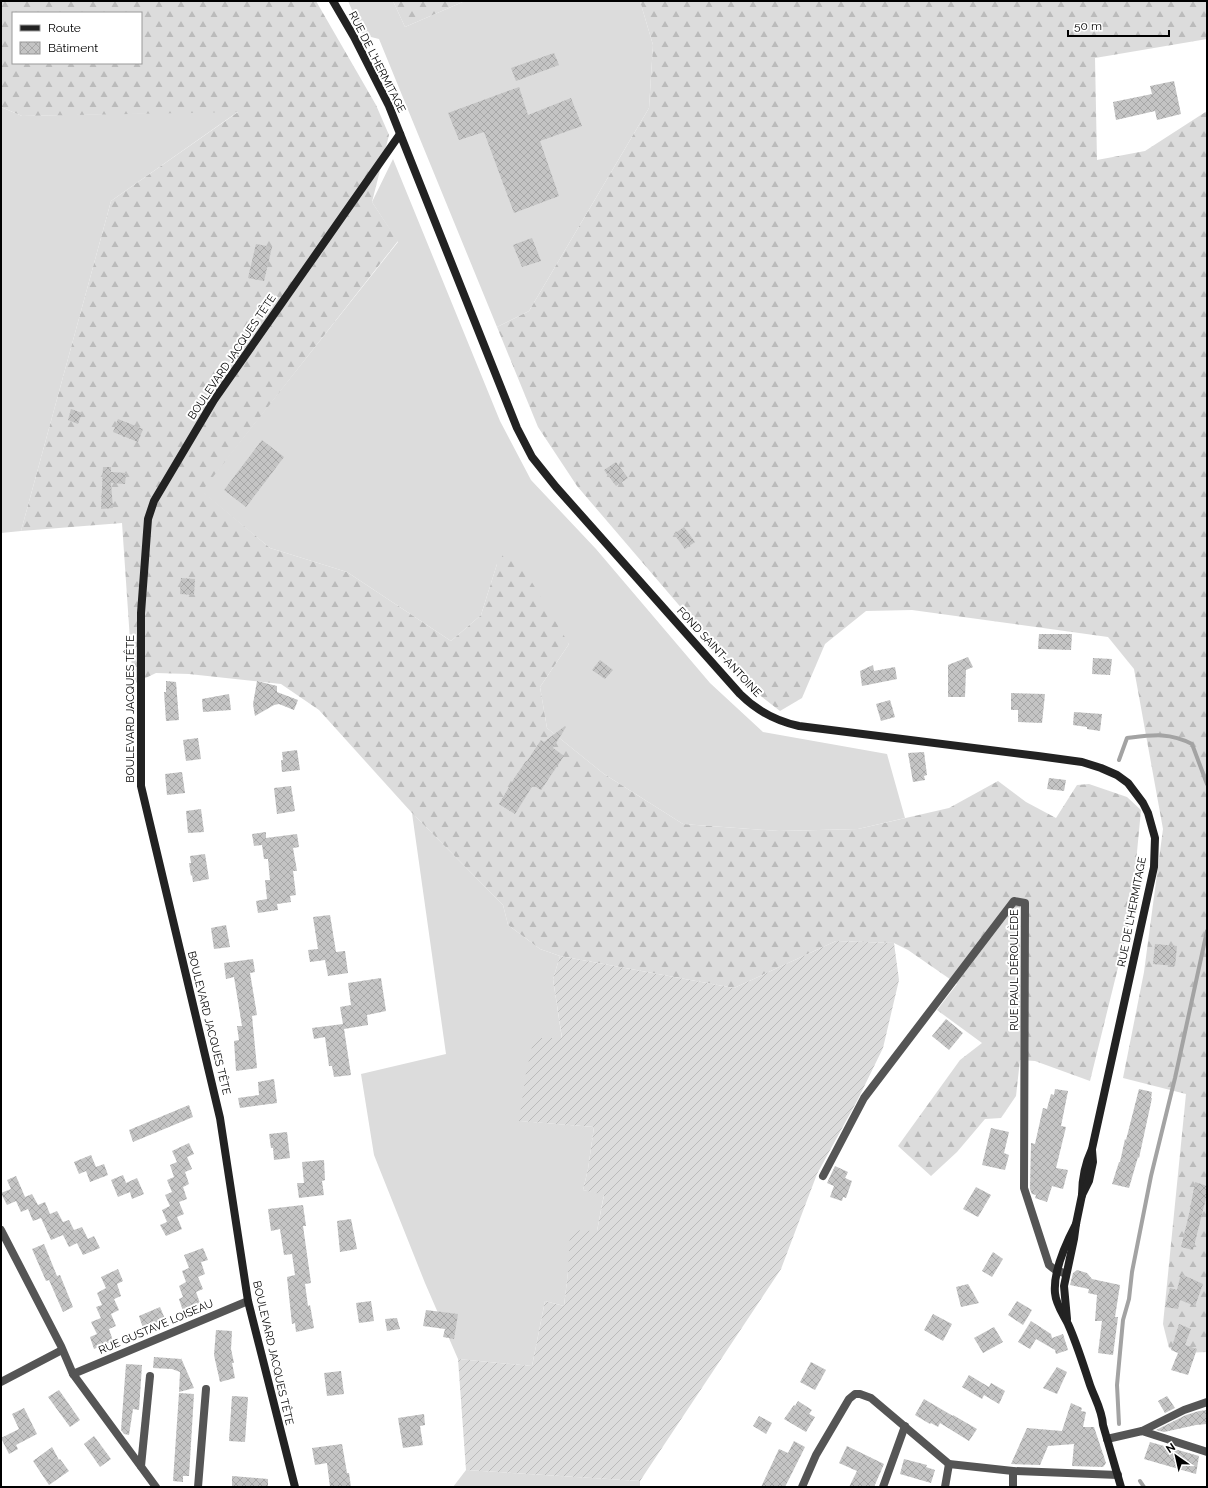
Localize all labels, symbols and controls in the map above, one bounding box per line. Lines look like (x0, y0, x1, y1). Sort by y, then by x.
street label: RUE DE L'HERMITAGE (346, 9, 408, 115)
legend (12, 12, 142, 64)
scale bar (1068, 12, 1169, 38)
text: 50 m (1074, 19, 1102, 33)
text: Route (48, 21, 81, 35)
text: Bâtiment (48, 41, 98, 55)
street label: BOULEVARD JACQUES TÊTE (184, 291, 279, 422)
street label: FOND SAINT-ANTOINE (674, 604, 764, 700)
street label: BOULEVARD JACQUES TÊTE (123, 635, 137, 783)
street label: RUE DE L'HERMITAGE (1115, 856, 1149, 968)
street label: RUE PAUL DÉROULÈDE (1007, 909, 1021, 1031)
street label: BOULEVARD JACQUES TÊTE (185, 950, 234, 1097)
street label: BOULEVARD JACQUES TÊTE (250, 1279, 297, 1427)
street label: RUE GUSTAVE LOISEAU (97, 1297, 215, 1357)
north arrow (1156, 1436, 1196, 1476)
text: N (1164, 1440, 1178, 1456)

